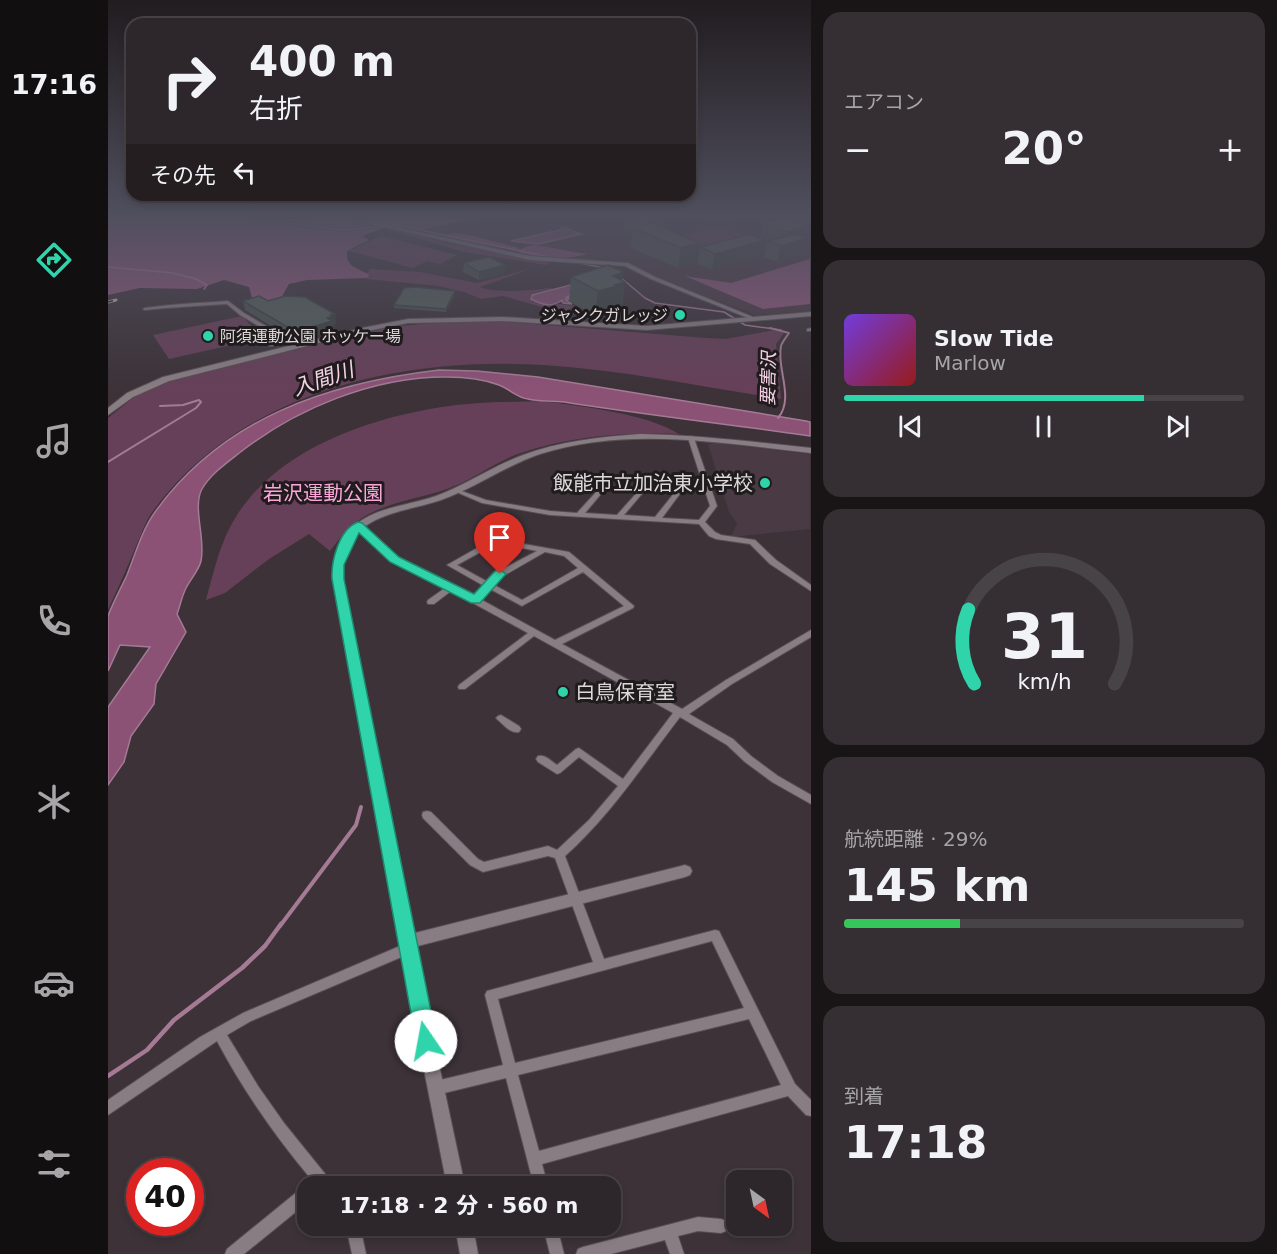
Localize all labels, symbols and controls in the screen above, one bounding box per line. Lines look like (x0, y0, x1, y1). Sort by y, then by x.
text: 400 m (249, 37, 395, 86)
icon: right (150, 42, 228, 120)
text: 17:16 (11, 69, 97, 100)
text: エアコン (844, 90, 924, 114)
text: 右折 (249, 93, 303, 124)
text: 20° (1001, 122, 1087, 175)
text: − (844, 130, 872, 169)
text: + (1216, 130, 1244, 169)
icon: left (228, 156, 261, 189)
text: その先 (150, 163, 216, 188)
icon: directions (33, 239, 75, 281)
place label: ジャンクガレッジ (541, 306, 668, 325)
marker: ジャンクガレッジ (673, 308, 687, 322)
text: Slow Tide (934, 326, 1054, 351)
place label: 阿須運動公園 ホッケー場 (220, 327, 401, 346)
marker: 阿須運動公園 ホッケー場 (201, 329, 215, 343)
water label: 要害沢 (757, 350, 779, 406)
text: Marlow (934, 351, 1006, 375)
water label: 入間川 (289, 357, 359, 401)
icon: previous (894, 410, 927, 443)
icon: pause (1027, 410, 1060, 443)
icon: next (1161, 410, 1194, 443)
icon: music (33, 420, 75, 462)
place label: 飯能市立加治東小学校 (553, 471, 753, 495)
marker: 飯能市立加治東小学校 (758, 476, 772, 490)
park label: 岩沢運動公園 (263, 481, 383, 505)
pin (474, 512, 525, 574)
icon: arrive (483, 521, 516, 554)
icon: phone (33, 600, 75, 642)
text: 31 (1001, 600, 1087, 673)
text: km/h (1017, 669, 1071, 694)
place label: 白鳥保育室 (575, 680, 675, 704)
marker: 白鳥保育室 (556, 685, 570, 699)
icon: climate (33, 781, 75, 823)
text: 航続距離 · 29% (844, 827, 988, 851)
text: 145 km (844, 859, 1030, 912)
icon: car (33, 962, 75, 1004)
position arrow (394, 1009, 458, 1073)
text: 到着 (844, 1084, 884, 1108)
text: 17:18 (844, 1116, 987, 1169)
icon: filters (33, 1143, 75, 1185)
speed limit sign: 40 (126, 1158, 204, 1236)
north arrow (726, 1170, 792, 1236)
map controls (726, 1170, 792, 1236)
text: 17:18 · 2 分 · 560 m (340, 1193, 578, 1218)

